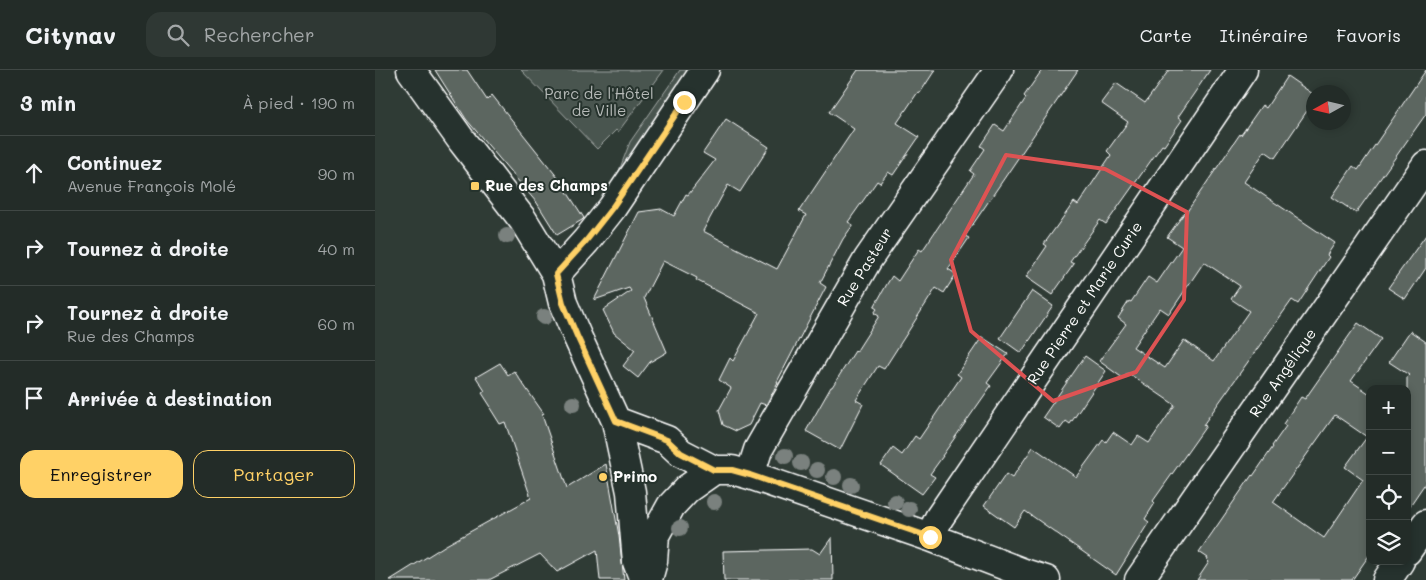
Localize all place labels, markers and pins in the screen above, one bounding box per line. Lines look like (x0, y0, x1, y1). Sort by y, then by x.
place label: Rue des Champs (485, 175, 608, 195)
marker: Rue des Champs (469, 180, 481, 192)
place label: Primo (613, 466, 657, 486)
marker: Primo (597, 471, 609, 483)

